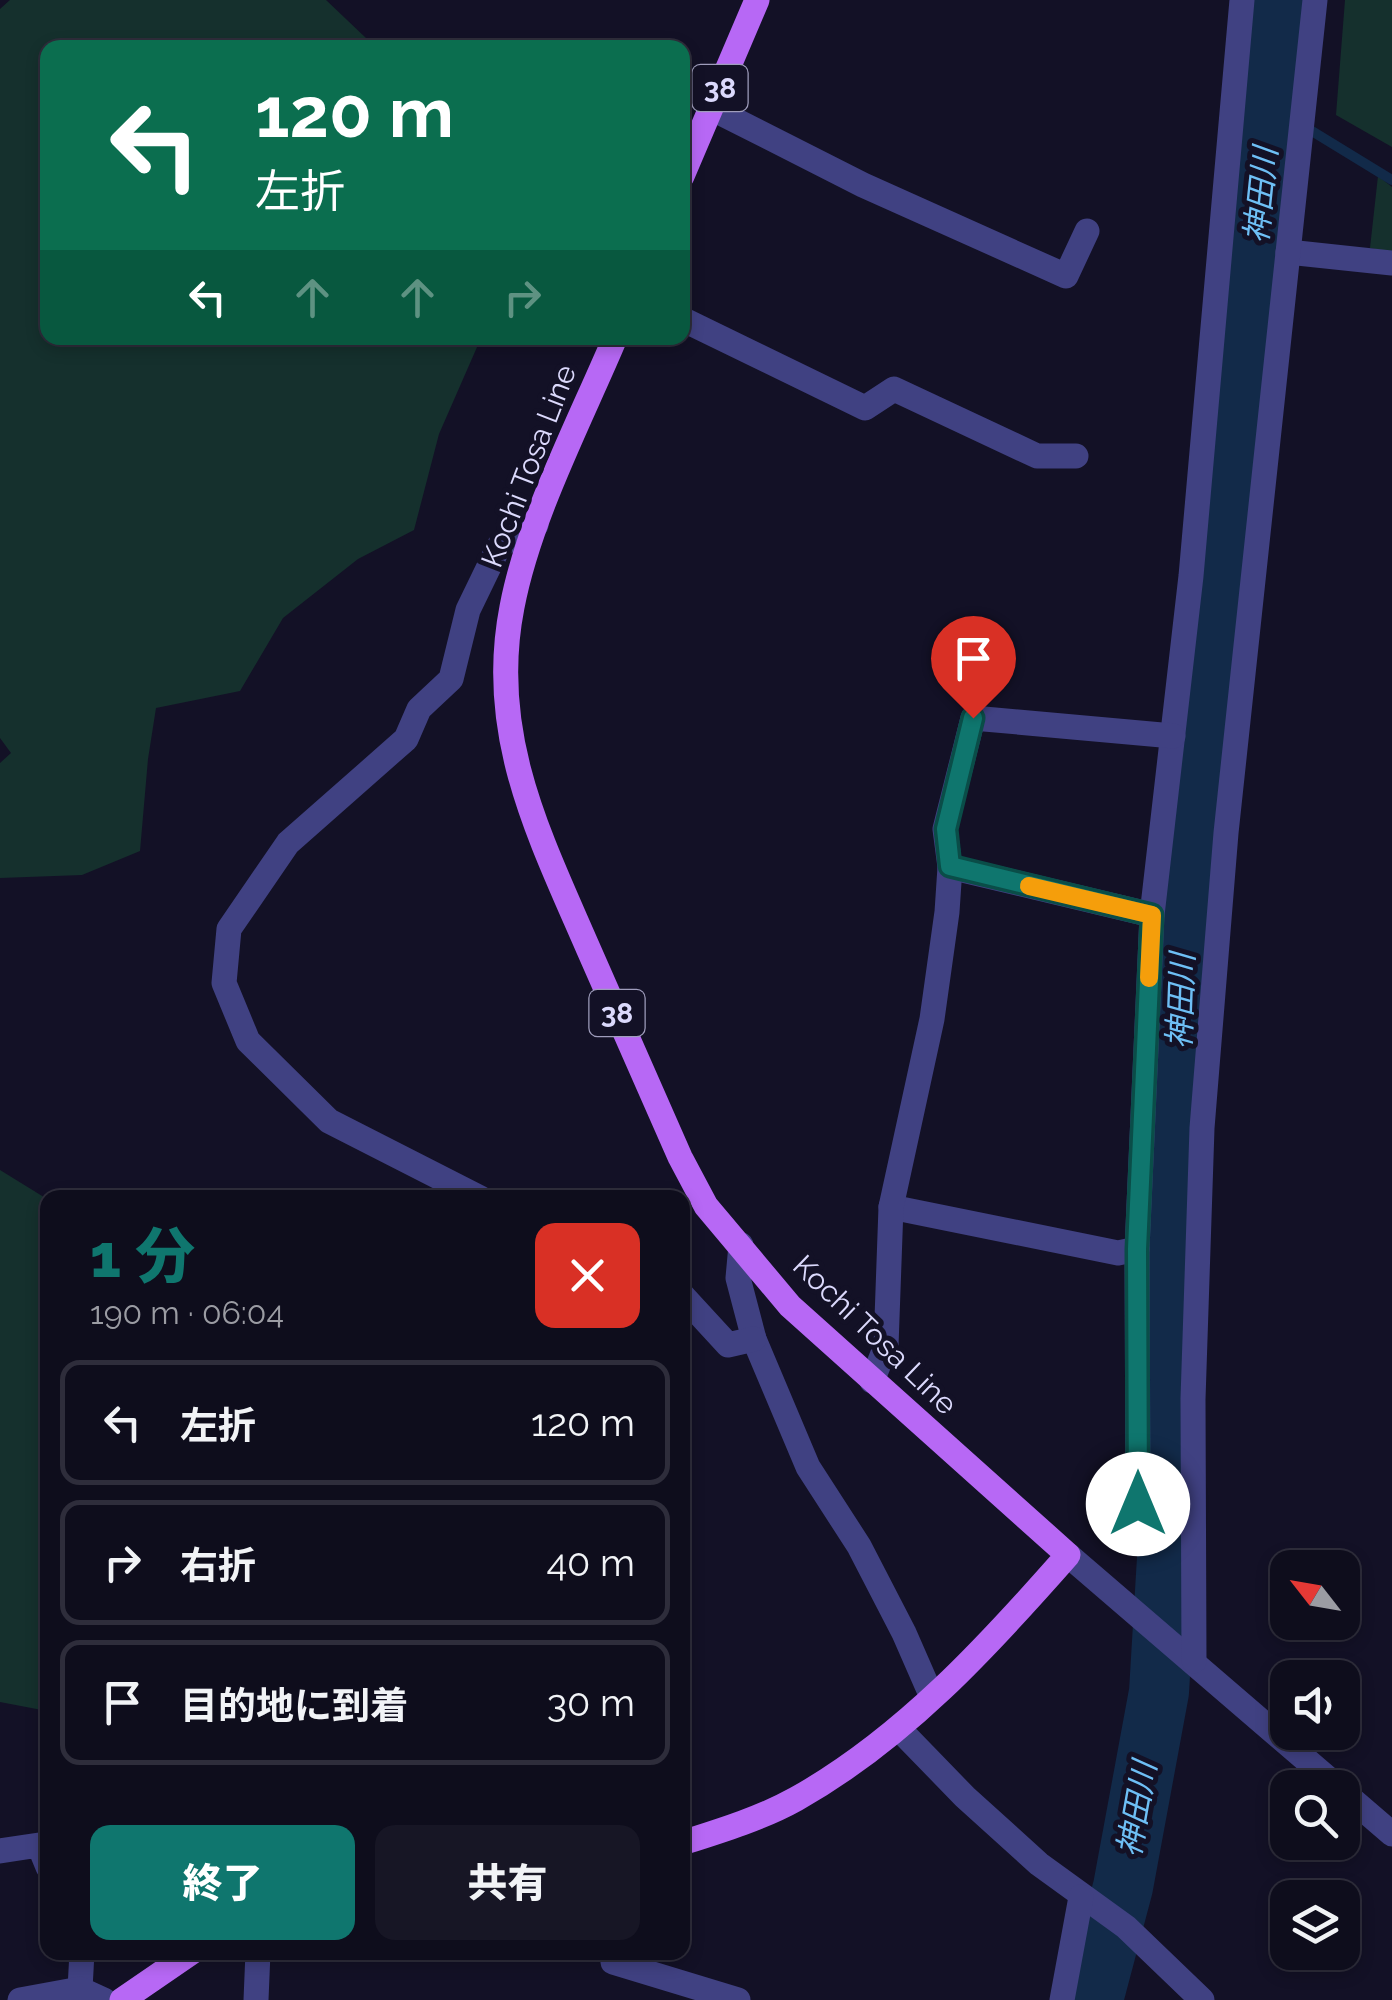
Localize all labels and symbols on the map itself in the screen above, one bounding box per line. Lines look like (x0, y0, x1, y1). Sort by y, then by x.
road number: 38 (692, 65, 748, 111)
water label: 神田川 (1237, 142, 1284, 245)
street label: Kochi Tosa Line (474, 360, 583, 572)
pin (931, 616, 1016, 719)
water label: 神田川 (1160, 949, 1201, 1050)
road number: 38 (590, 990, 644, 1036)
street label: Kochi Tosa Line (786, 1248, 964, 1422)
position arrow (1086, 1452, 1190, 1556)
north arrow (1270, 1550, 1360, 1640)
water label: 神田川 (1110, 1755, 1164, 1859)

